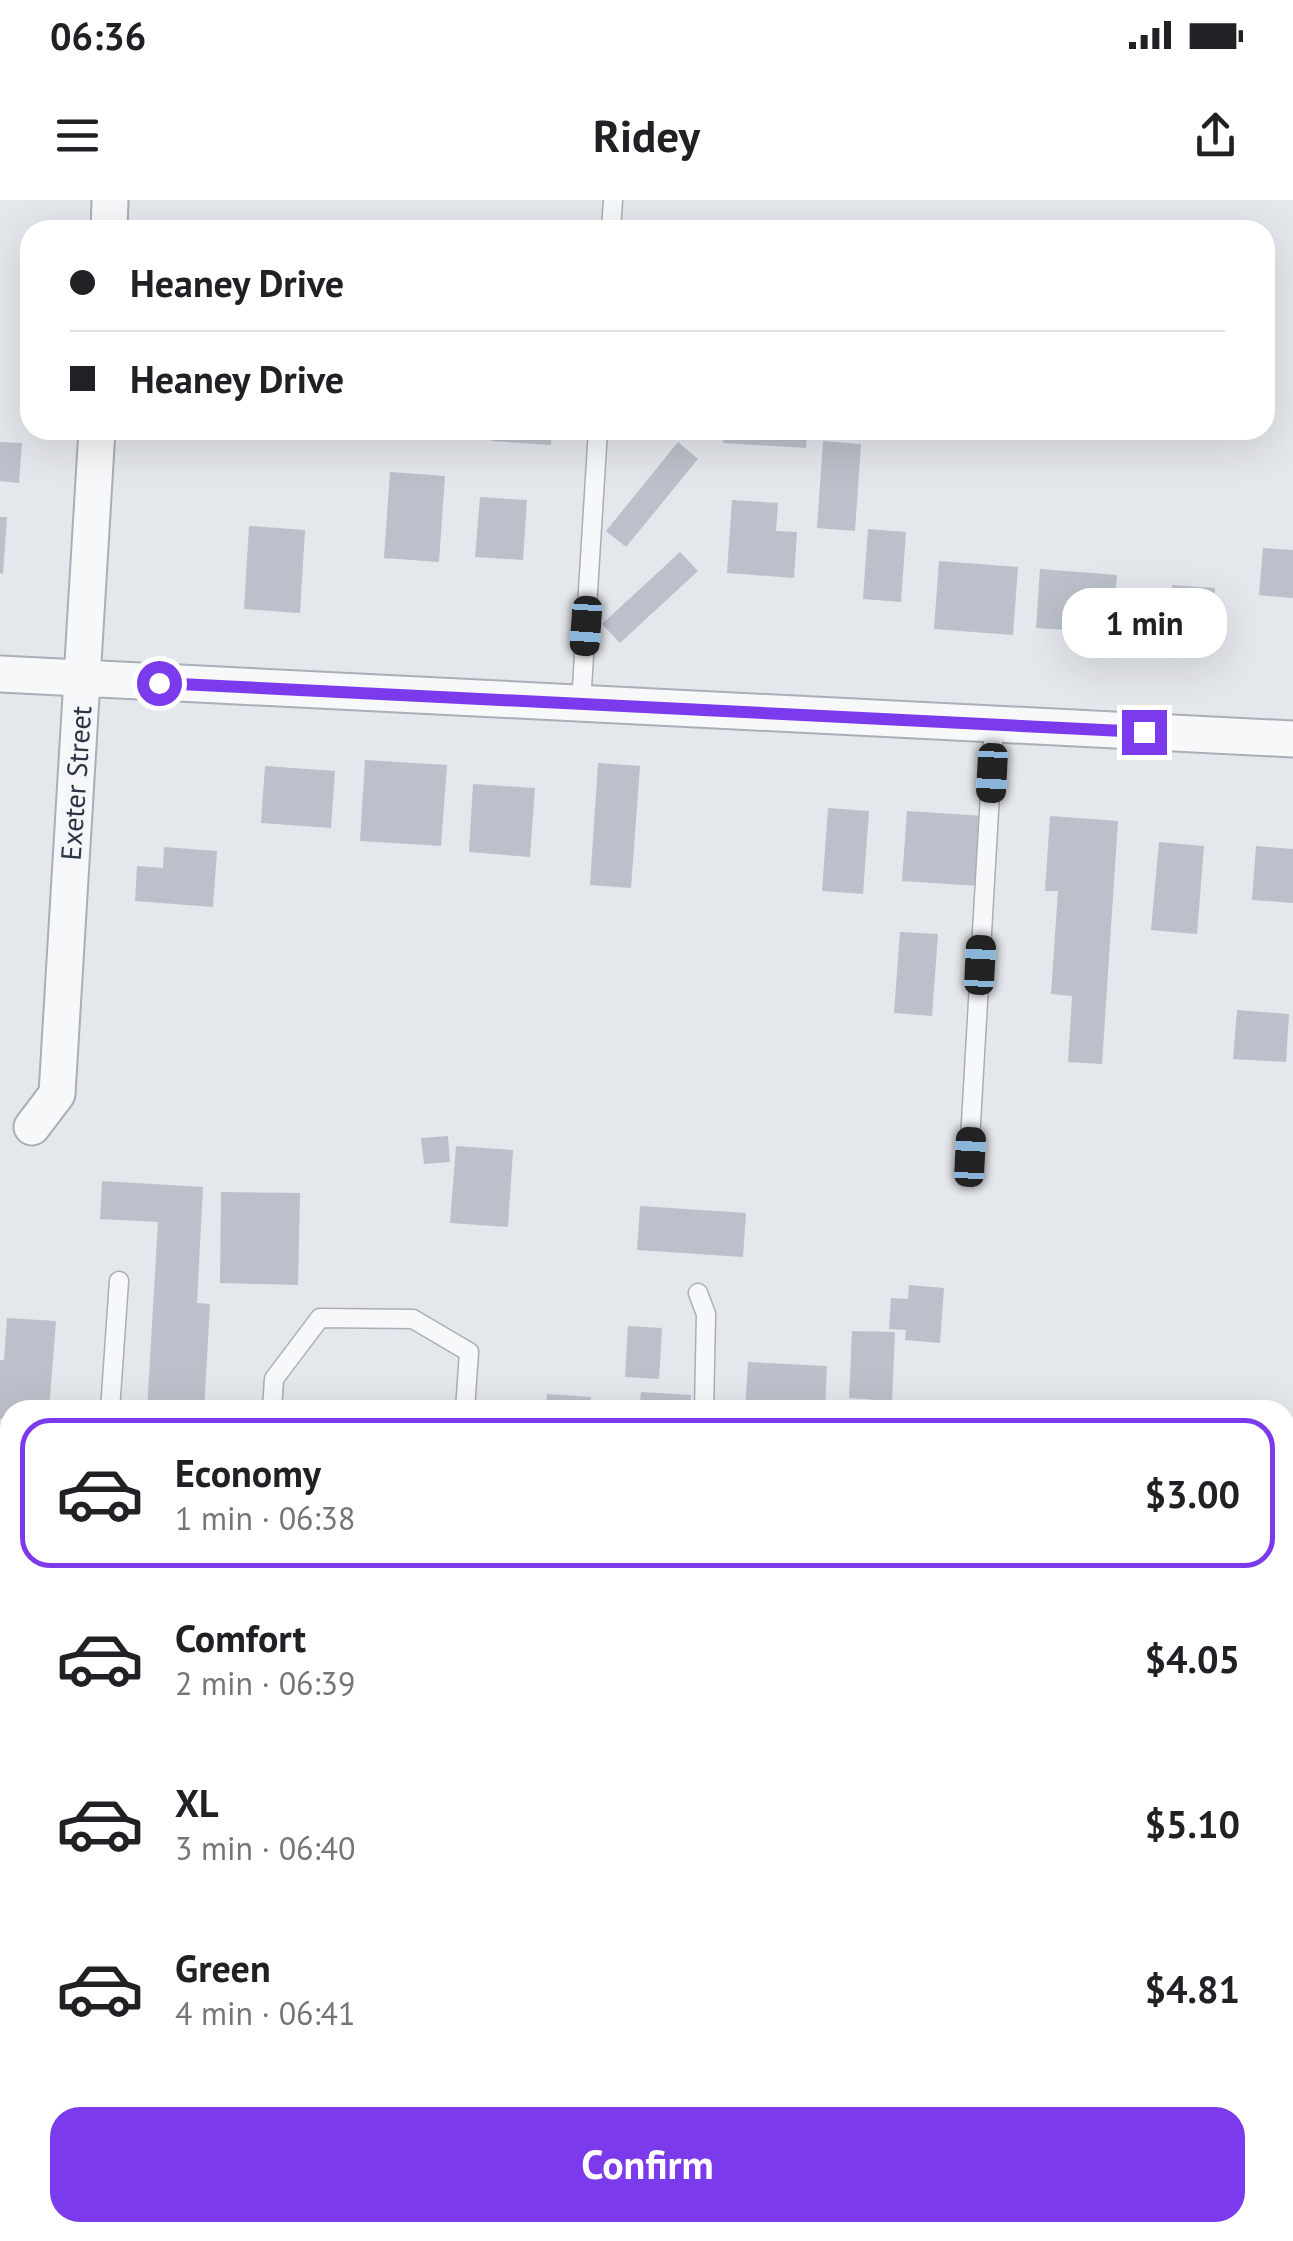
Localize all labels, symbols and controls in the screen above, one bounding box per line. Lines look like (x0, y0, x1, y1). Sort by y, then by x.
text: 06:36 (50, 11, 146, 60)
text: Ridey (593, 106, 700, 164)
icon: menu (50, 108, 105, 163)
icon: share (1188, 108, 1243, 163)
text: Heaney Drive (130, 258, 344, 307)
text: Heaney Drive (130, 354, 344, 403)
callout: 1 min (1062, 587, 1226, 657)
car (569, 595, 603, 657)
text: 1 min (1105, 602, 1184, 644)
route start (137, 661, 182, 706)
street label: Exeter Street (52, 704, 99, 862)
route end (1122, 710, 1167, 755)
car (975, 742, 1009, 804)
car (963, 934, 997, 996)
car (953, 1126, 987, 1188)
icon: car (55, 1448, 145, 1538)
text: Economy (175, 1448, 321, 1497)
text: $3.00 (1144, 1469, 1240, 1518)
text: 1 min · 06:38 (175, 1497, 355, 1539)
icon: car (55, 1613, 145, 1703)
text: Comfort (175, 1613, 306, 1662)
text: $4.05 (1144, 1634, 1240, 1683)
text: 2 min · 06:39 (175, 1662, 355, 1704)
icon: car (55, 1778, 145, 1868)
text: XL (175, 1778, 219, 1827)
text: $5.10 (1144, 1799, 1240, 1848)
text: 3 min · 06:40 (175, 1827, 355, 1869)
icon: car (55, 1943, 145, 2033)
text: Green (175, 1943, 271, 1992)
text: $4.81 (1144, 1964, 1240, 2013)
text: 4 min · 06:41 (175, 1992, 355, 2034)
button: Confirm (50, 2107, 1245, 2222)

